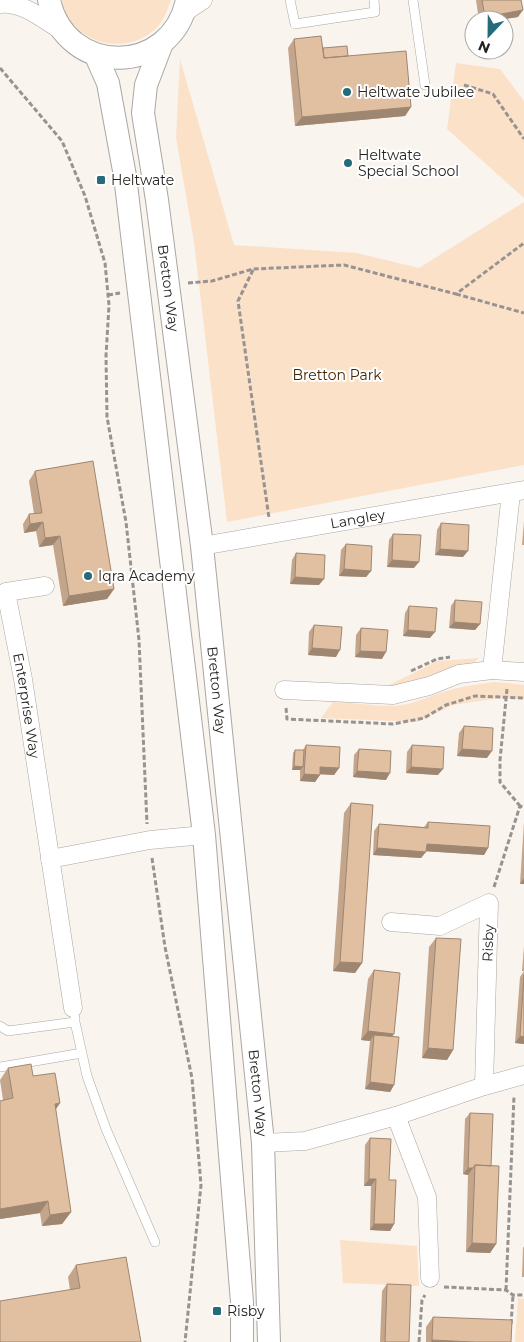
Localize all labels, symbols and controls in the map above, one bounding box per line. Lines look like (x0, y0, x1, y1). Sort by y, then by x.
north arrow (464, 10, 514, 60)
text: N (476, 37, 493, 58)
place label: Heltwate Jubilee (357, 83, 474, 101)
marker: Heltwate Jubilee (341, 86, 353, 98)
place label: Heltwate Special School (358, 146, 459, 180)
marker: Heltwate Special School (342, 157, 354, 169)
place label: Heltwate (111, 171, 174, 189)
marker: Heltwate (95, 174, 107, 186)
street label: Bretton Way (154, 243, 183, 333)
park label: Bretton Park (292, 366, 382, 384)
street label: Langley (329, 505, 387, 533)
place label: Iqra Academy (98, 567, 195, 585)
marker: Iqra Academy (82, 570, 94, 582)
street label: Bretton Way (203, 646, 230, 735)
street label: Enterprise Way (9, 651, 44, 760)
street label: Risby (478, 923, 498, 962)
street label: Bretton Way (244, 1048, 271, 1138)
place label: Risby (227, 1302, 265, 1320)
marker: Risby (211, 1305, 223, 1317)

